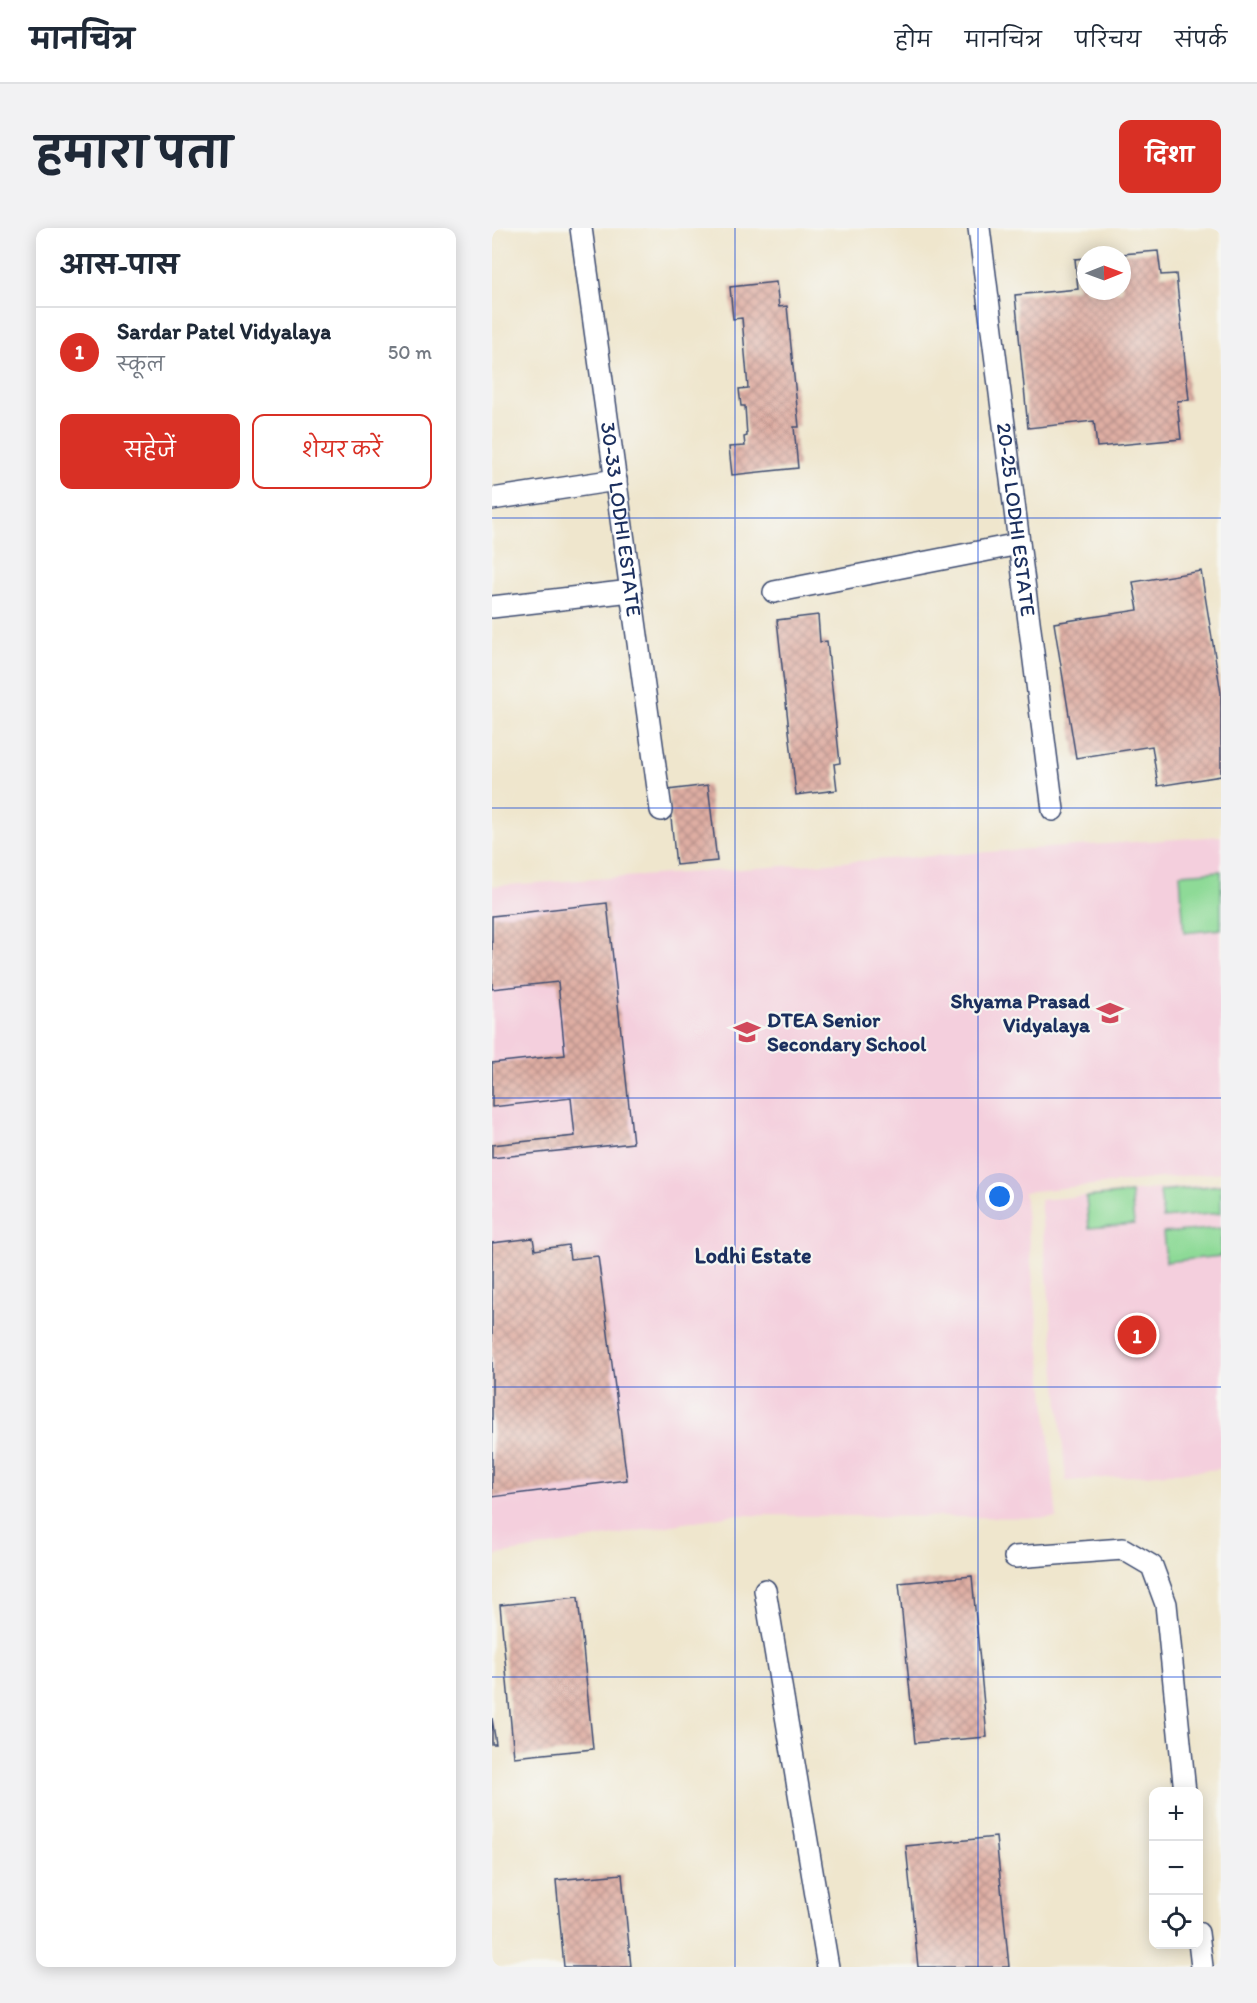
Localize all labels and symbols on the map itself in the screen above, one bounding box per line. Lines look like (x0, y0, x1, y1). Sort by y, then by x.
north arrow (1077, 246, 1131, 300)
street label: 30-33 LODHI ESTATE (596, 420, 647, 618)
street label: 20-25 LODHI ESTATE (992, 421, 1041, 618)
place label: Shyama Prasad Vidyalaya (950, 988, 1091, 1038)
school or university icon: Shyama Prasad Vidyalaya (1095, 998, 1125, 1028)
place label: DTEA Senior Secondary School (767, 1007, 927, 1057)
school or university icon: DTEA Senior Secondary School (732, 1017, 762, 1047)
your location (985, 1182, 1014, 1211)
district label: Lodhi Estate (695, 1242, 811, 1269)
pin: 1 (1118, 1312, 1156, 1358)

